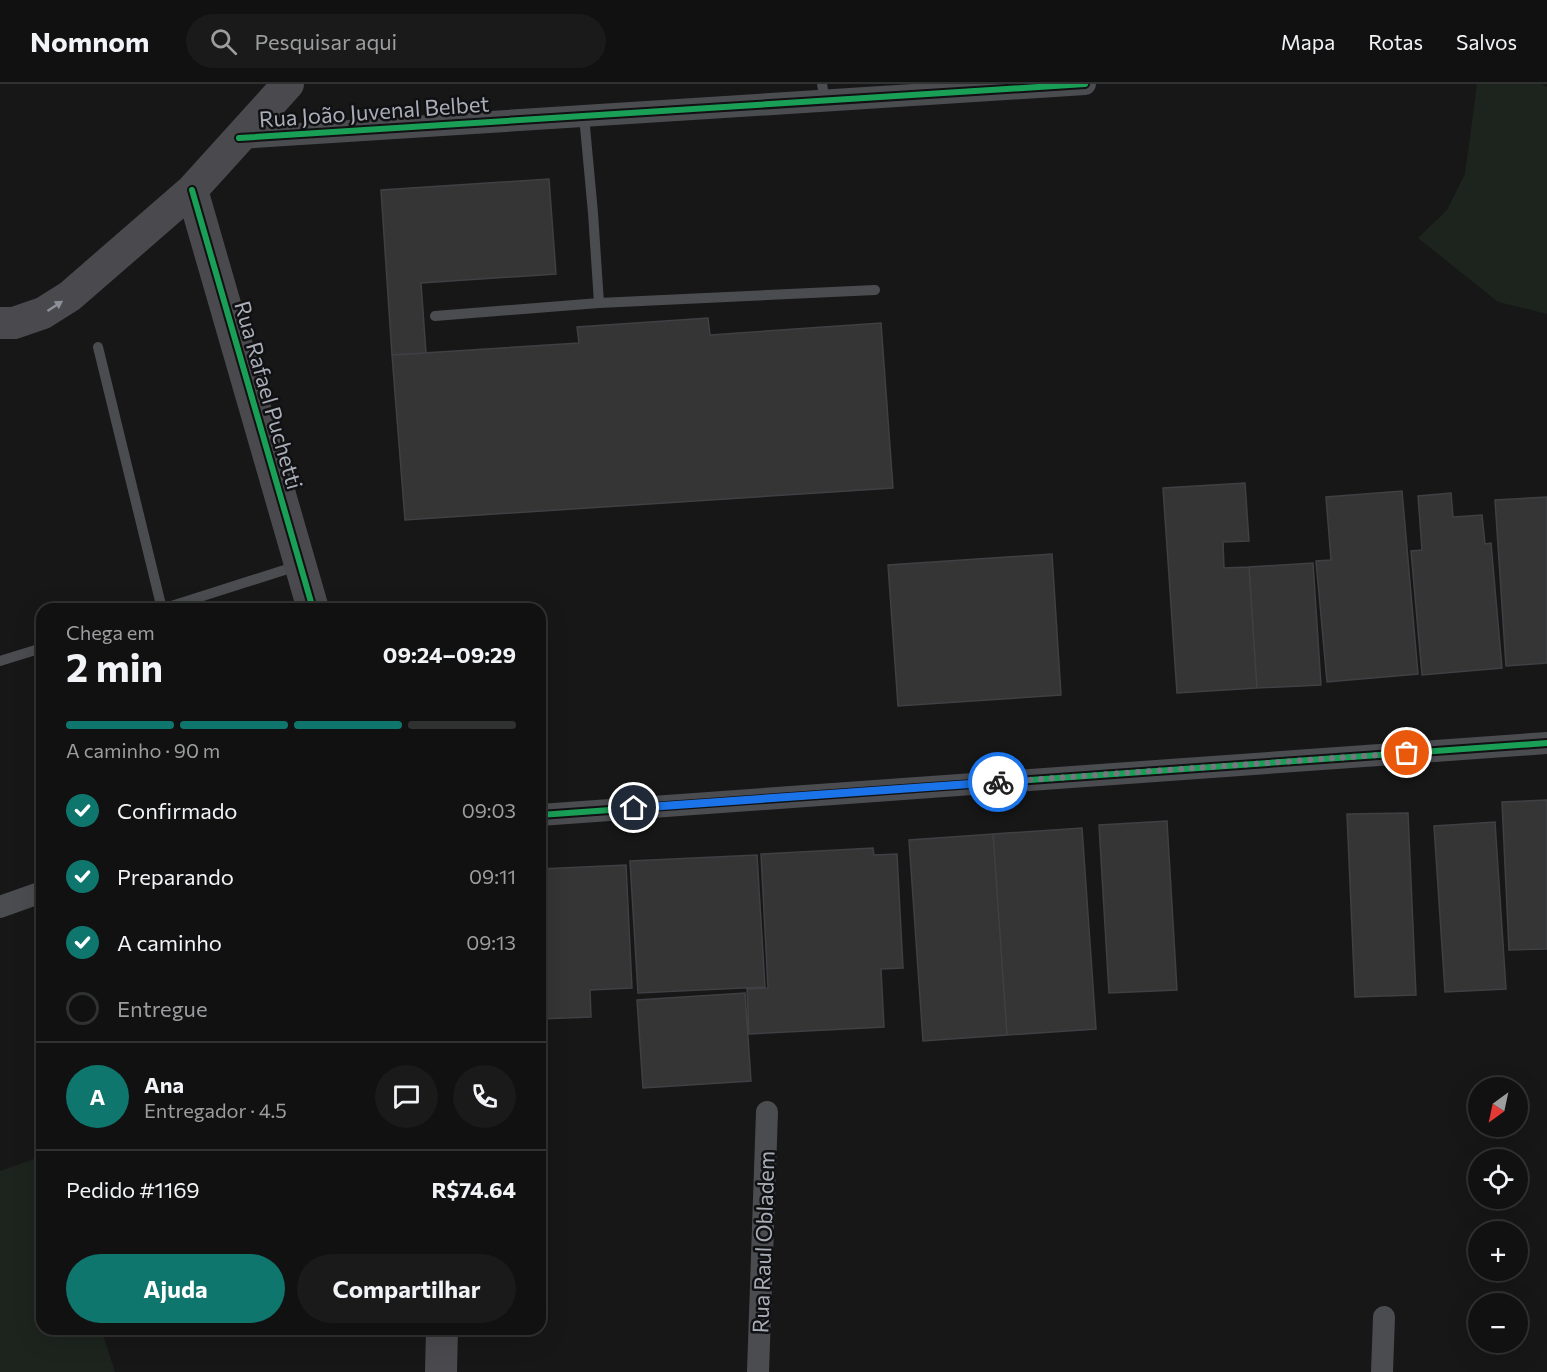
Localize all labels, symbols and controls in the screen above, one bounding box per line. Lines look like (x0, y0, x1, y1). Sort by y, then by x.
search box (186, 14, 606, 68)
text: Nomnom (30, 24, 150, 58)
icon: search (207, 25, 240, 58)
text: Pesquisar aqui (255, 28, 397, 55)
text: Mapa (1281, 29, 1335, 54)
text: Rotas (1368, 29, 1423, 54)
text: Salvos (1456, 29, 1517, 54)
street label: Rua João Juvenal Belbet (258, 89, 490, 133)
street label: Rua Rafael Puchetti (229, 298, 309, 492)
one-way arrow (46, 300, 63, 311)
text: Chega em (66, 620, 155, 644)
text: 09:24–09:29 (383, 641, 516, 668)
text: 2 min (66, 642, 163, 690)
pin (1381, 727, 1432, 778)
icon: bag (1390, 736, 1423, 769)
text: A caminho · 90 m (66, 738, 220, 762)
courier (968, 752, 1028, 812)
icon: bike (982, 766, 1015, 799)
pin (608, 782, 659, 833)
icon: home (617, 791, 650, 824)
icon: check (66, 794, 99, 827)
text: Confirmado (117, 797, 238, 824)
text: 09:03 (462, 798, 516, 822)
icon: check (66, 860, 99, 893)
text: Preparando (117, 863, 234, 890)
text: 09:11 (469, 864, 516, 888)
icon: check (66, 926, 99, 959)
text: A caminho (117, 929, 222, 956)
text: 09:13 (466, 930, 516, 954)
text: Entregue (117, 995, 208, 1022)
button: chat (375, 1065, 438, 1128)
button: phone (453, 1065, 516, 1128)
text: Ana (144, 1071, 184, 1098)
north arrow (1468, 1077, 1528, 1137)
map controls (1468, 1077, 1528, 1353)
text: A (90, 1083, 105, 1110)
text: Entregador · 4.5 (144, 1098, 287, 1122)
button: locate (1468, 1149, 1528, 1209)
street label: Rua Raul Obladem (746, 1150, 780, 1334)
text: Pedido #1169 (66, 1176, 200, 1203)
text: R$74.64 (431, 1176, 516, 1203)
button: + (1468, 1221, 1528, 1281)
button: Ajuda (66, 1254, 285, 1323)
button: Compartilhar (297, 1254, 516, 1323)
button: − (1468, 1293, 1528, 1353)

